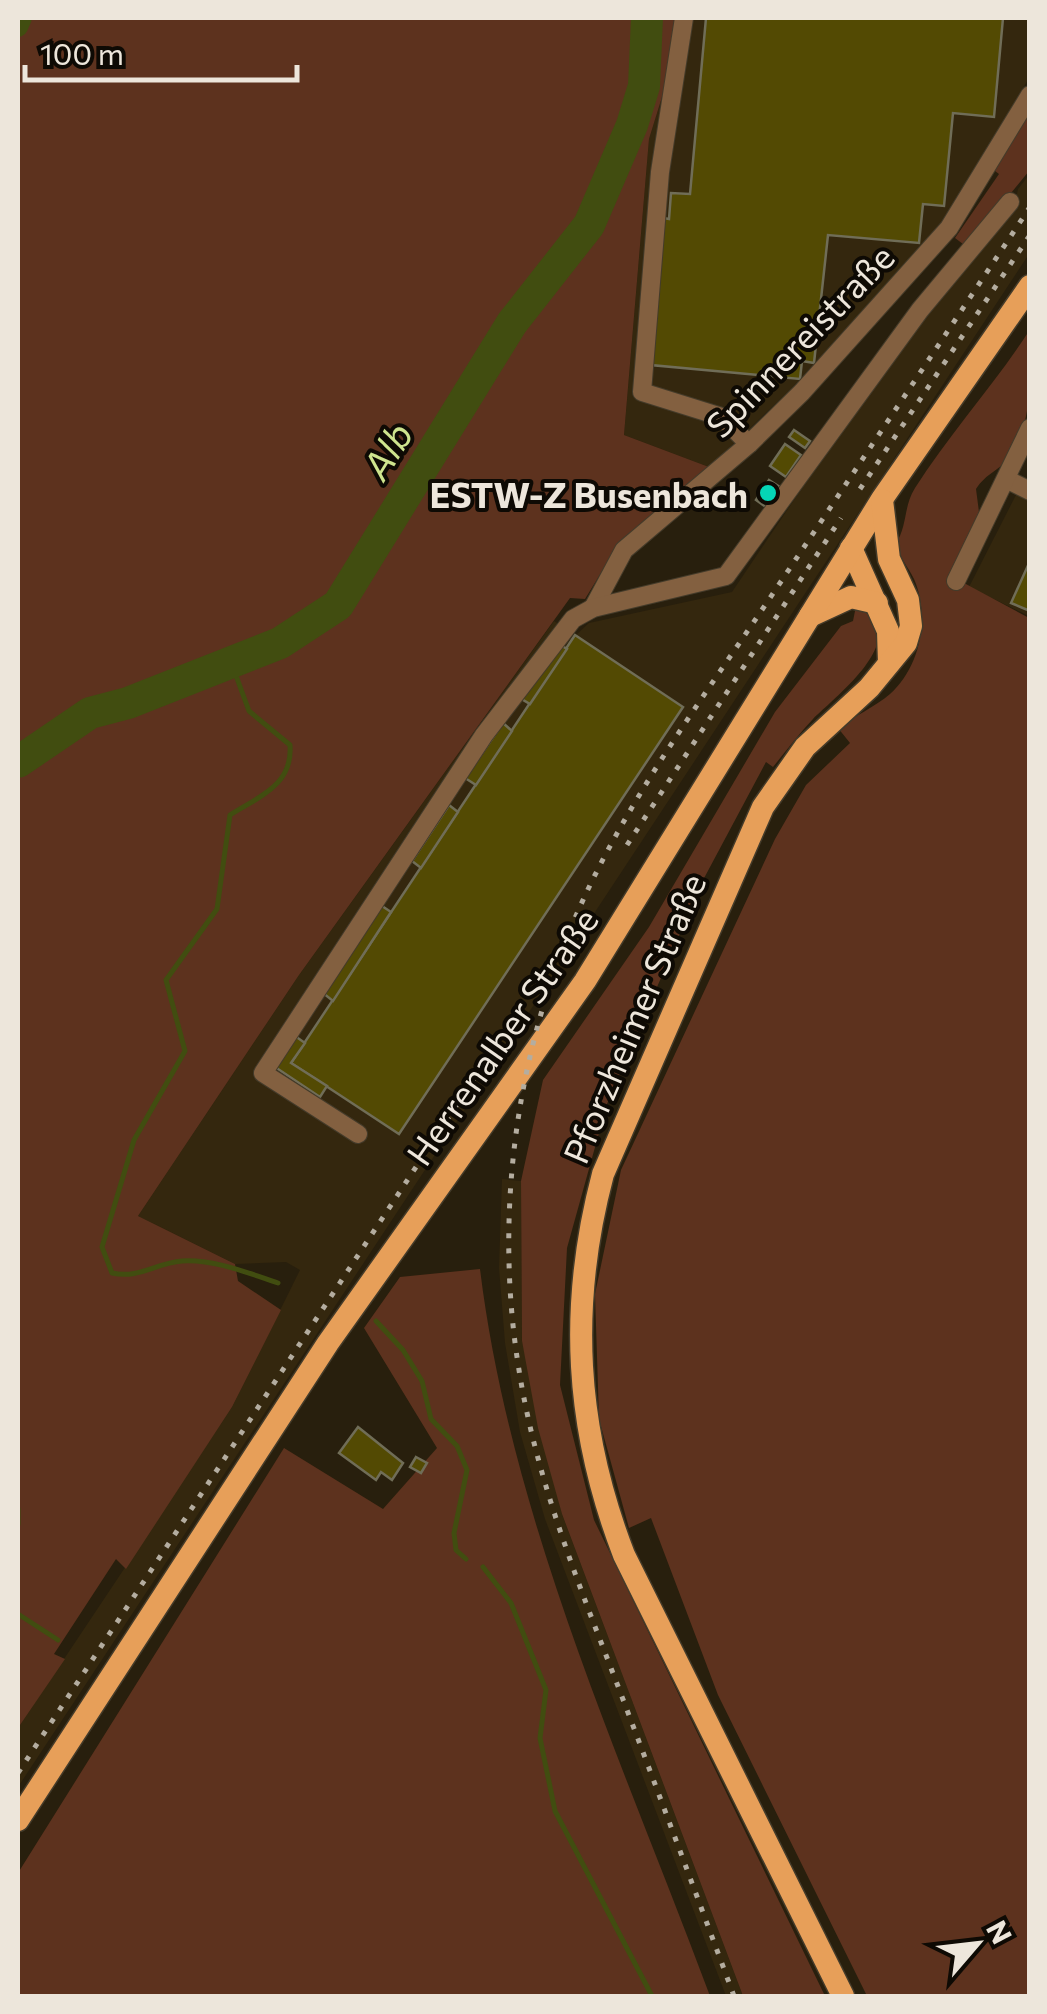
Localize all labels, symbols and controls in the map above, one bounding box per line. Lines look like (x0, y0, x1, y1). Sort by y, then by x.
scale bar (25, 20, 298, 82)
text: 100 m (40, 34, 124, 71)
street label: Spinnereistraße (696, 235, 902, 445)
water label: Alb (350, 413, 421, 488)
place label: ESTW-Z Busenbach (430, 472, 748, 515)
marker: ESTW-Z Busenbach (757, 482, 779, 504)
street label: Pforzheimer Straße (553, 867, 713, 1169)
street label: Herrenalber Straße (396, 899, 606, 1173)
north arrow (927, 1894, 1027, 1994)
text: N (980, 1915, 1020, 1949)

